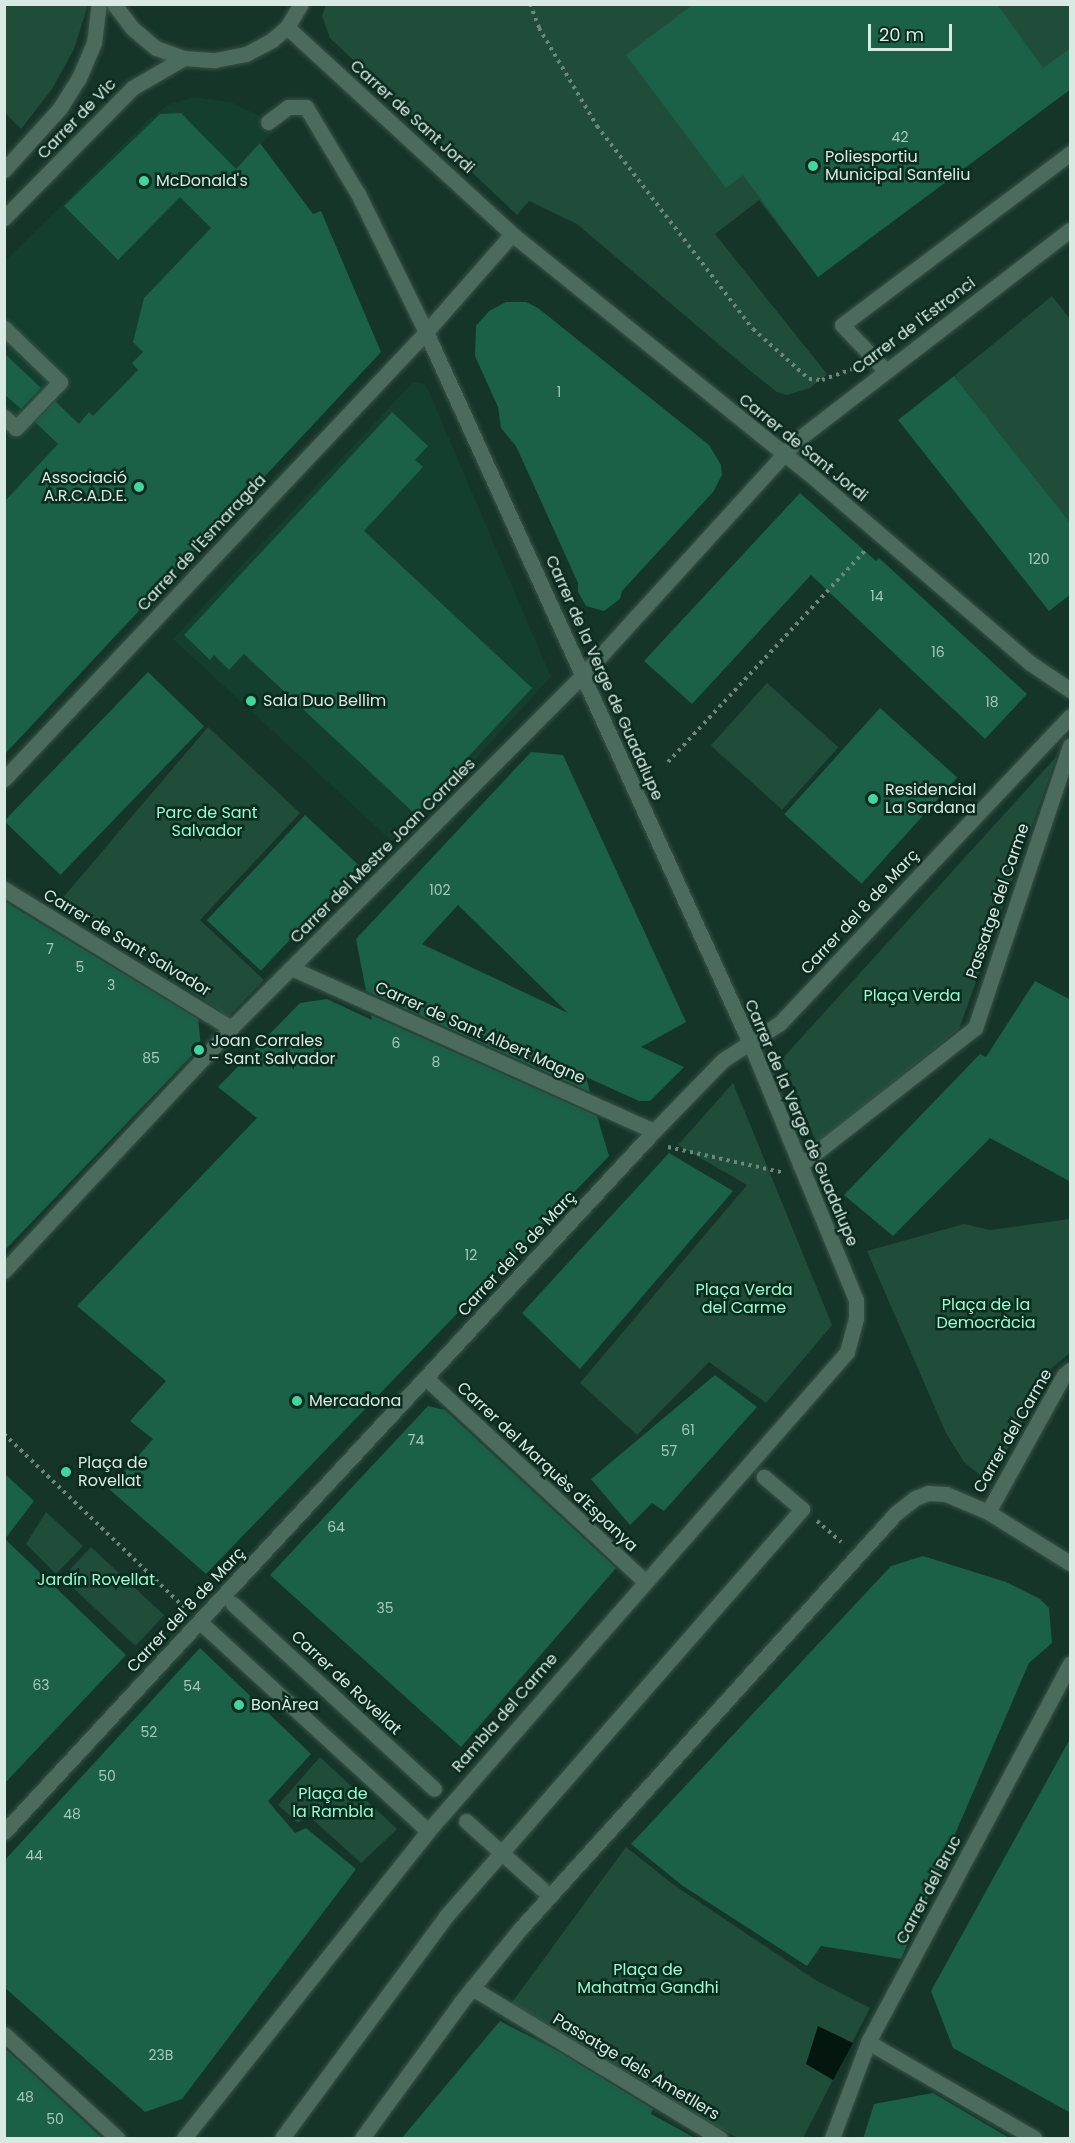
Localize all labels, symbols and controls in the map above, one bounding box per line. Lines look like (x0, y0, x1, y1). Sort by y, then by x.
scale bar (871, 12, 955, 50)
text: 20 m (879, 22, 924, 47)
street label: Carrer de Sant Jordi (346, 56, 478, 178)
street label: Carrer de Vic (34, 75, 120, 163)
house number: 42 (892, 129, 908, 145)
place label: Poliesportiu Municipal Sanfeliu (825, 147, 970, 185)
marker: Poliesportiu Municipal Sanfeliu (806, 159, 820, 173)
place label: McDonald's (156, 171, 248, 191)
marker: McDonald's (137, 174, 151, 188)
street label: Carrer de l'Estronci (849, 273, 979, 379)
house number: 1 (557, 384, 561, 400)
street label: Carrer de Sant Jordi (735, 390, 871, 506)
place label: Associació A.R.C.A.D.E. (41, 468, 127, 506)
street label: Carrer de l'Esmaragda (134, 471, 270, 615)
marker: Associació A.R.C.A.D.E. (132, 480, 146, 494)
house number: 120 (1028, 551, 1050, 567)
street label: Carrer de la Verge de Guadalupe (541, 553, 667, 803)
house number: 14 (870, 588, 884, 604)
house number: 16 (931, 644, 945, 660)
place label: Sala Duo Bellim (263, 691, 386, 711)
marker: Sala Duo Bellim (244, 694, 258, 708)
house number: 18 (985, 694, 999, 710)
street label: Carrer del Mestre Joan Corrales (286, 754, 480, 948)
place label: Residencial La Sardana (885, 780, 976, 818)
marker: Residencial La Sardana (866, 792, 880, 806)
park label: Parc de Sant Salvador (156, 803, 258, 841)
street label: Passatge del Carme (962, 821, 1034, 981)
street label: Carrer del 8 de Març (797, 846, 923, 978)
house number: 102 (429, 882, 451, 898)
street label: Carrer de Sant Salvador (40, 885, 214, 1001)
house number: 7 (46, 941, 54, 957)
house number: 5 (76, 959, 84, 975)
house number: 3 (107, 977, 115, 993)
street label: Carrer de Sant Albert Magne (372, 978, 588, 1088)
park label: Plaça Verda (863, 986, 961, 1006)
street label: Carrer de la Verge de Guadalupe (740, 997, 862, 1249)
place label: Joan Corrales - Sant Salvador (211, 1031, 336, 1069)
house number: 6 (392, 1035, 400, 1051)
marker: Joan Corrales - Sant Salvador (192, 1043, 206, 1057)
house number: 85 (142, 1050, 160, 1066)
house number: 8 (432, 1054, 440, 1070)
street label: Carrer del 8 de Març (454, 1188, 580, 1320)
house number: 12 (465, 1247, 477, 1263)
park label: Plaça Verda del Carme (695, 1280, 793, 1318)
park label: Plaça de la Democràcia (937, 1295, 1035, 1333)
street label: Carrer del Carme (970, 1366, 1056, 1496)
street label: Carrer del Marquès d'Espanya (453, 1378, 641, 1556)
place label: Mercadona (309, 1391, 401, 1411)
marker: Mercadona (290, 1394, 304, 1408)
house number: 61 (681, 1422, 695, 1438)
house number: 74 (408, 1432, 424, 1448)
house number: 57 (661, 1443, 677, 1459)
place label: Plaça de Rovellat (78, 1453, 148, 1491)
marker: Plaça de Rovellat (59, 1465, 73, 1479)
house number: 64 (327, 1519, 345, 1535)
street label: Carrer del 8 de Març (123, 1544, 249, 1676)
park label: Jardín Rovellat (37, 1570, 155, 1590)
house number: 35 (376, 1600, 394, 1616)
street label: Carrer de Rovellat (287, 1627, 405, 1739)
street label: Rambla del Carme (448, 1650, 562, 1776)
house number: 63 (32, 1677, 50, 1693)
house number: 54 (183, 1678, 201, 1694)
place label: BonÀrea (251, 1695, 319, 1715)
marker: BonÀrea (232, 1698, 246, 1712)
house number: 52 (141, 1724, 157, 1740)
house number: 50 (98, 1768, 116, 1784)
park label: Plaça de la Rambla (292, 1784, 374, 1822)
house number: 48 (63, 1806, 81, 1822)
street label: Carrer del Bruc (892, 1833, 966, 1947)
house number: 44 (25, 1847, 43, 1863)
park label: Plaça de Mahatma Gandhi (577, 1960, 719, 1998)
street label: Passatge dels Ametllers (549, 2010, 723, 2124)
house number: 23B (149, 2047, 173, 2063)
house number: 48 (16, 2089, 34, 2105)
house number: 50 (46, 2111, 64, 2127)

